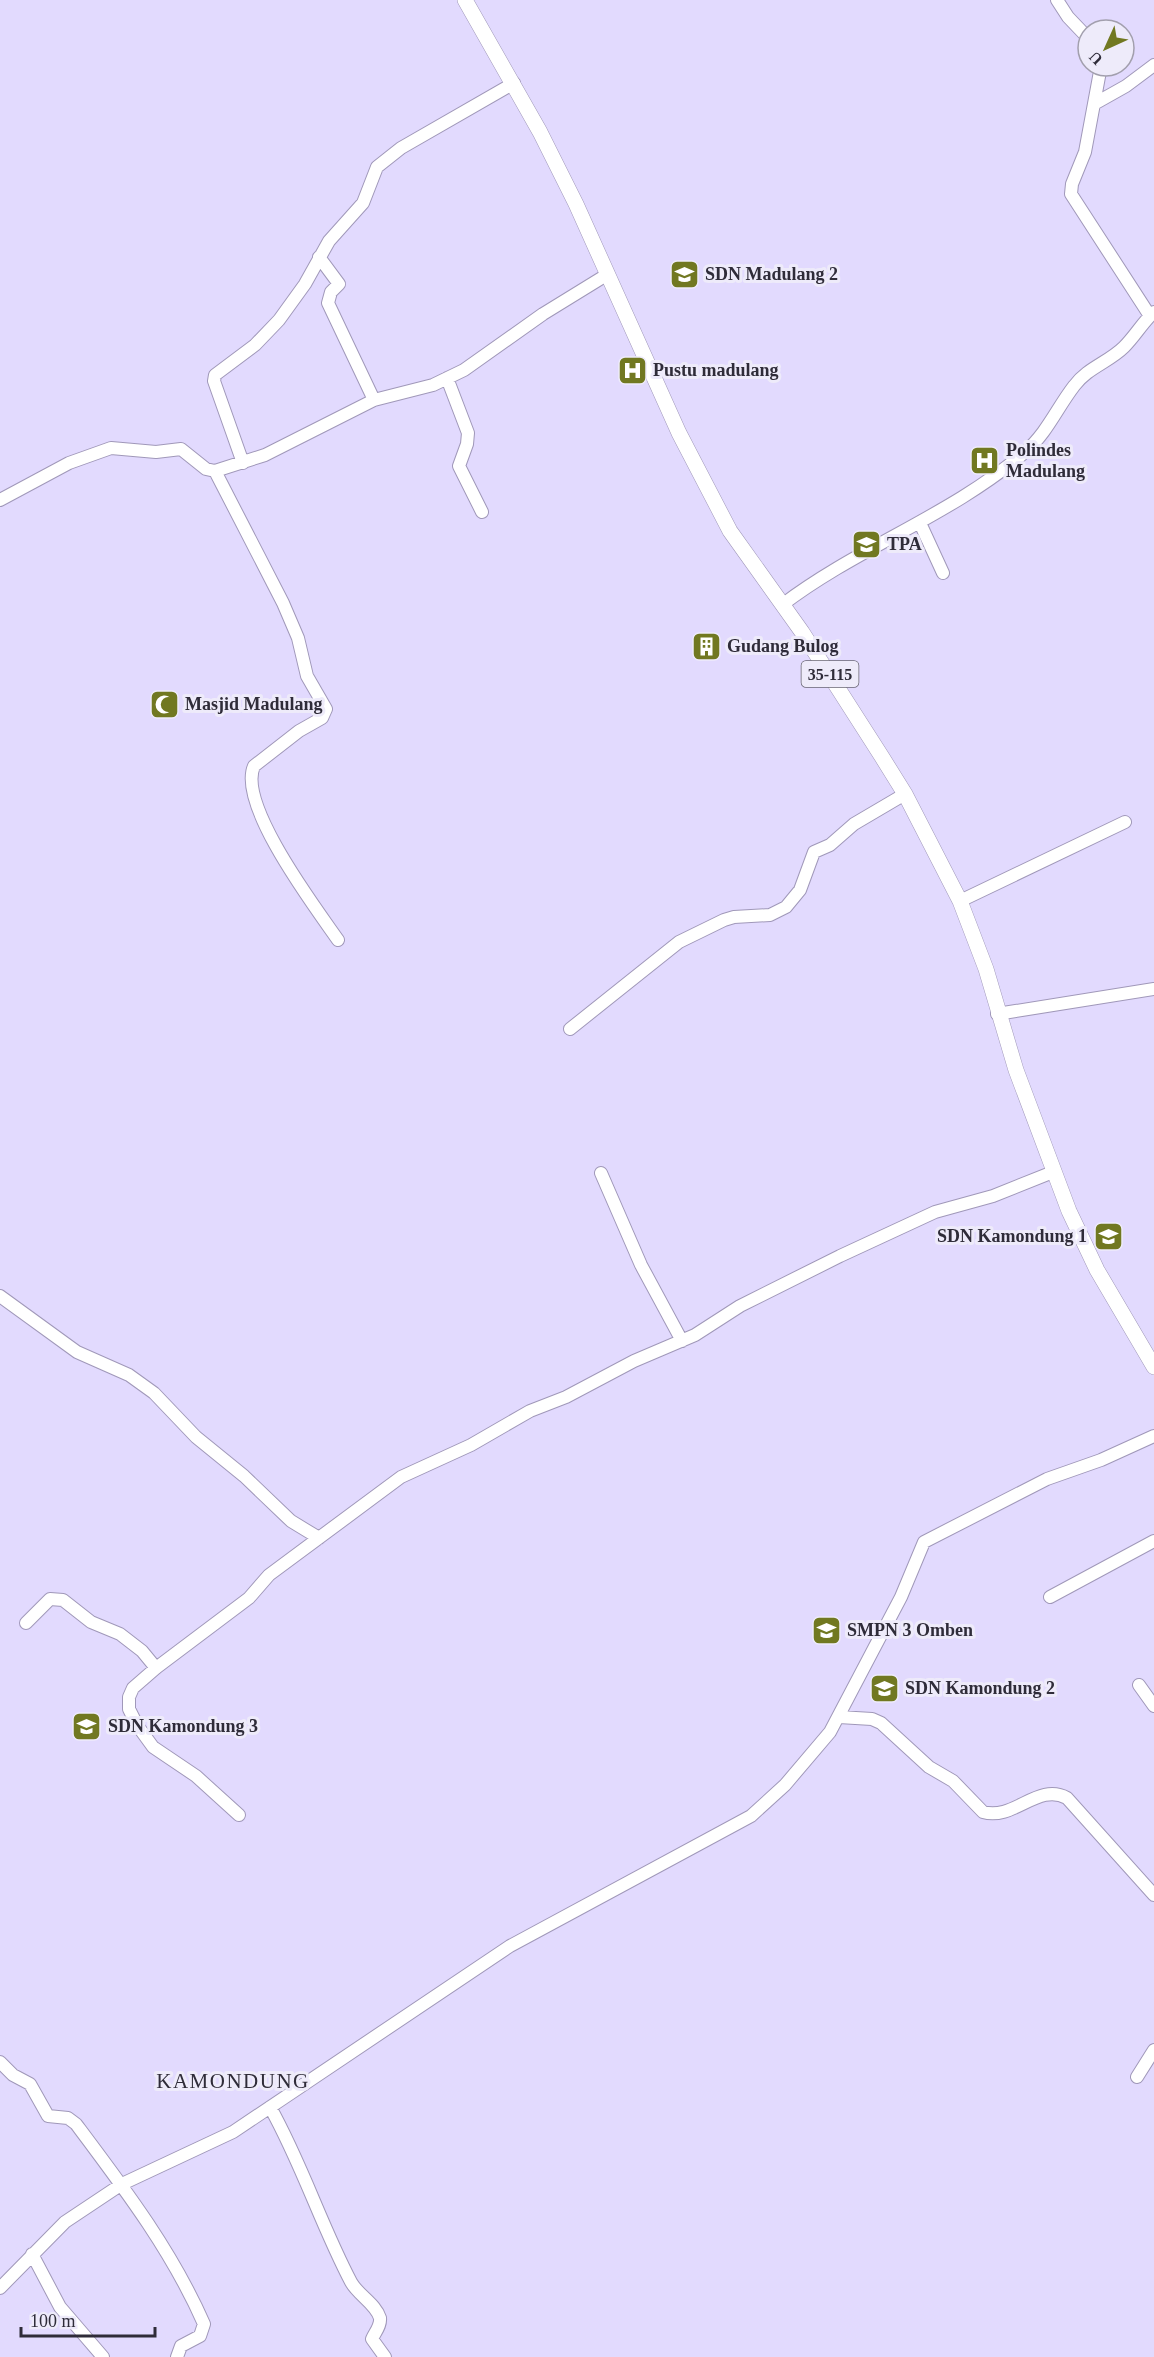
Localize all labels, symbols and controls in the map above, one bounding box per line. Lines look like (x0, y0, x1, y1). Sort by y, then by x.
north arrow (1076, 18, 1136, 78)
text: U (1085, 48, 1106, 68)
school or university icon: SDN Madulang 2 (668, 258, 700, 290)
place label: SDN Madulang 2 (705, 264, 838, 284)
hospital icon: Pustu madulang (616, 354, 648, 386)
place label: Pustu madulang (653, 360, 779, 380)
place label: Polindes Madulang (1006, 440, 1085, 481)
hospital icon: Polindes Madulang (969, 444, 1001, 476)
school or university icon: TPA (850, 528, 882, 560)
place label: TPA (887, 534, 922, 554)
building icon: Gudang Bulog (690, 630, 722, 662)
place label: Gudang Bulog (727, 636, 839, 656)
road number: 35-115 (802, 661, 858, 687)
mosque icon: Masjid Madulang (148, 688, 180, 720)
place label: Masjid Madulang (185, 694, 323, 714)
school or university icon: SDN Kamondung 1 (1092, 1220, 1124, 1252)
place label: SDN Kamondung 1 (937, 1226, 1087, 1246)
school or university icon: SMPN 3 Omben (810, 1614, 842, 1646)
place label: SMPN 3 Omben (847, 1620, 973, 1640)
school or university icon: SDN Kamondung 2 (868, 1672, 900, 1704)
place label: SDN Kamondung 2 (905, 1678, 1055, 1698)
school or university icon: SDN Kamondung 3 (71, 1710, 103, 1742)
place label: SDN Kamondung 3 (108, 1716, 258, 1736)
district label: KAMONDUNG (156, 2069, 310, 2093)
scale bar (21, 2300, 154, 2338)
text: 100 m (30, 2311, 76, 2331)

